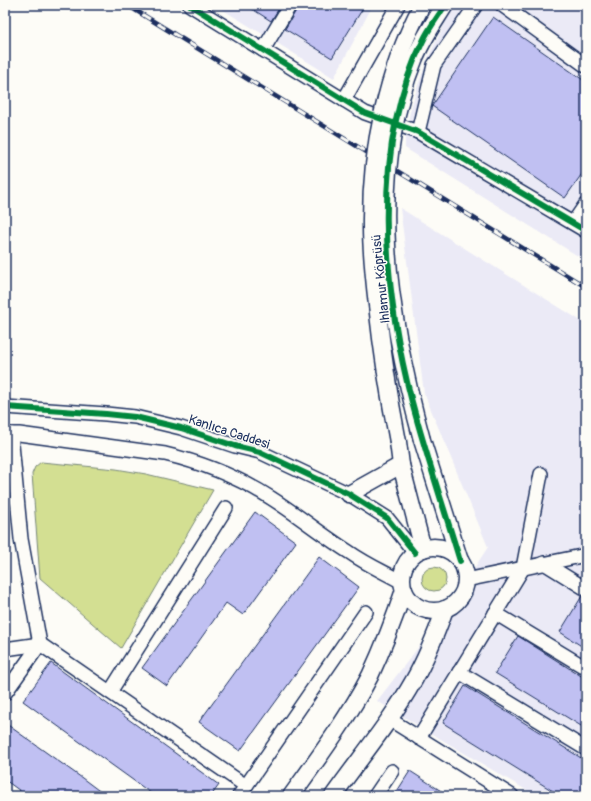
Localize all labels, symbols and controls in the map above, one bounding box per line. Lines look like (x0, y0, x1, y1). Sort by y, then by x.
street label: Ihlamur Köprüsü (368, 234, 394, 324)
street label: Kanlıca Caddesi (186, 411, 272, 453)

